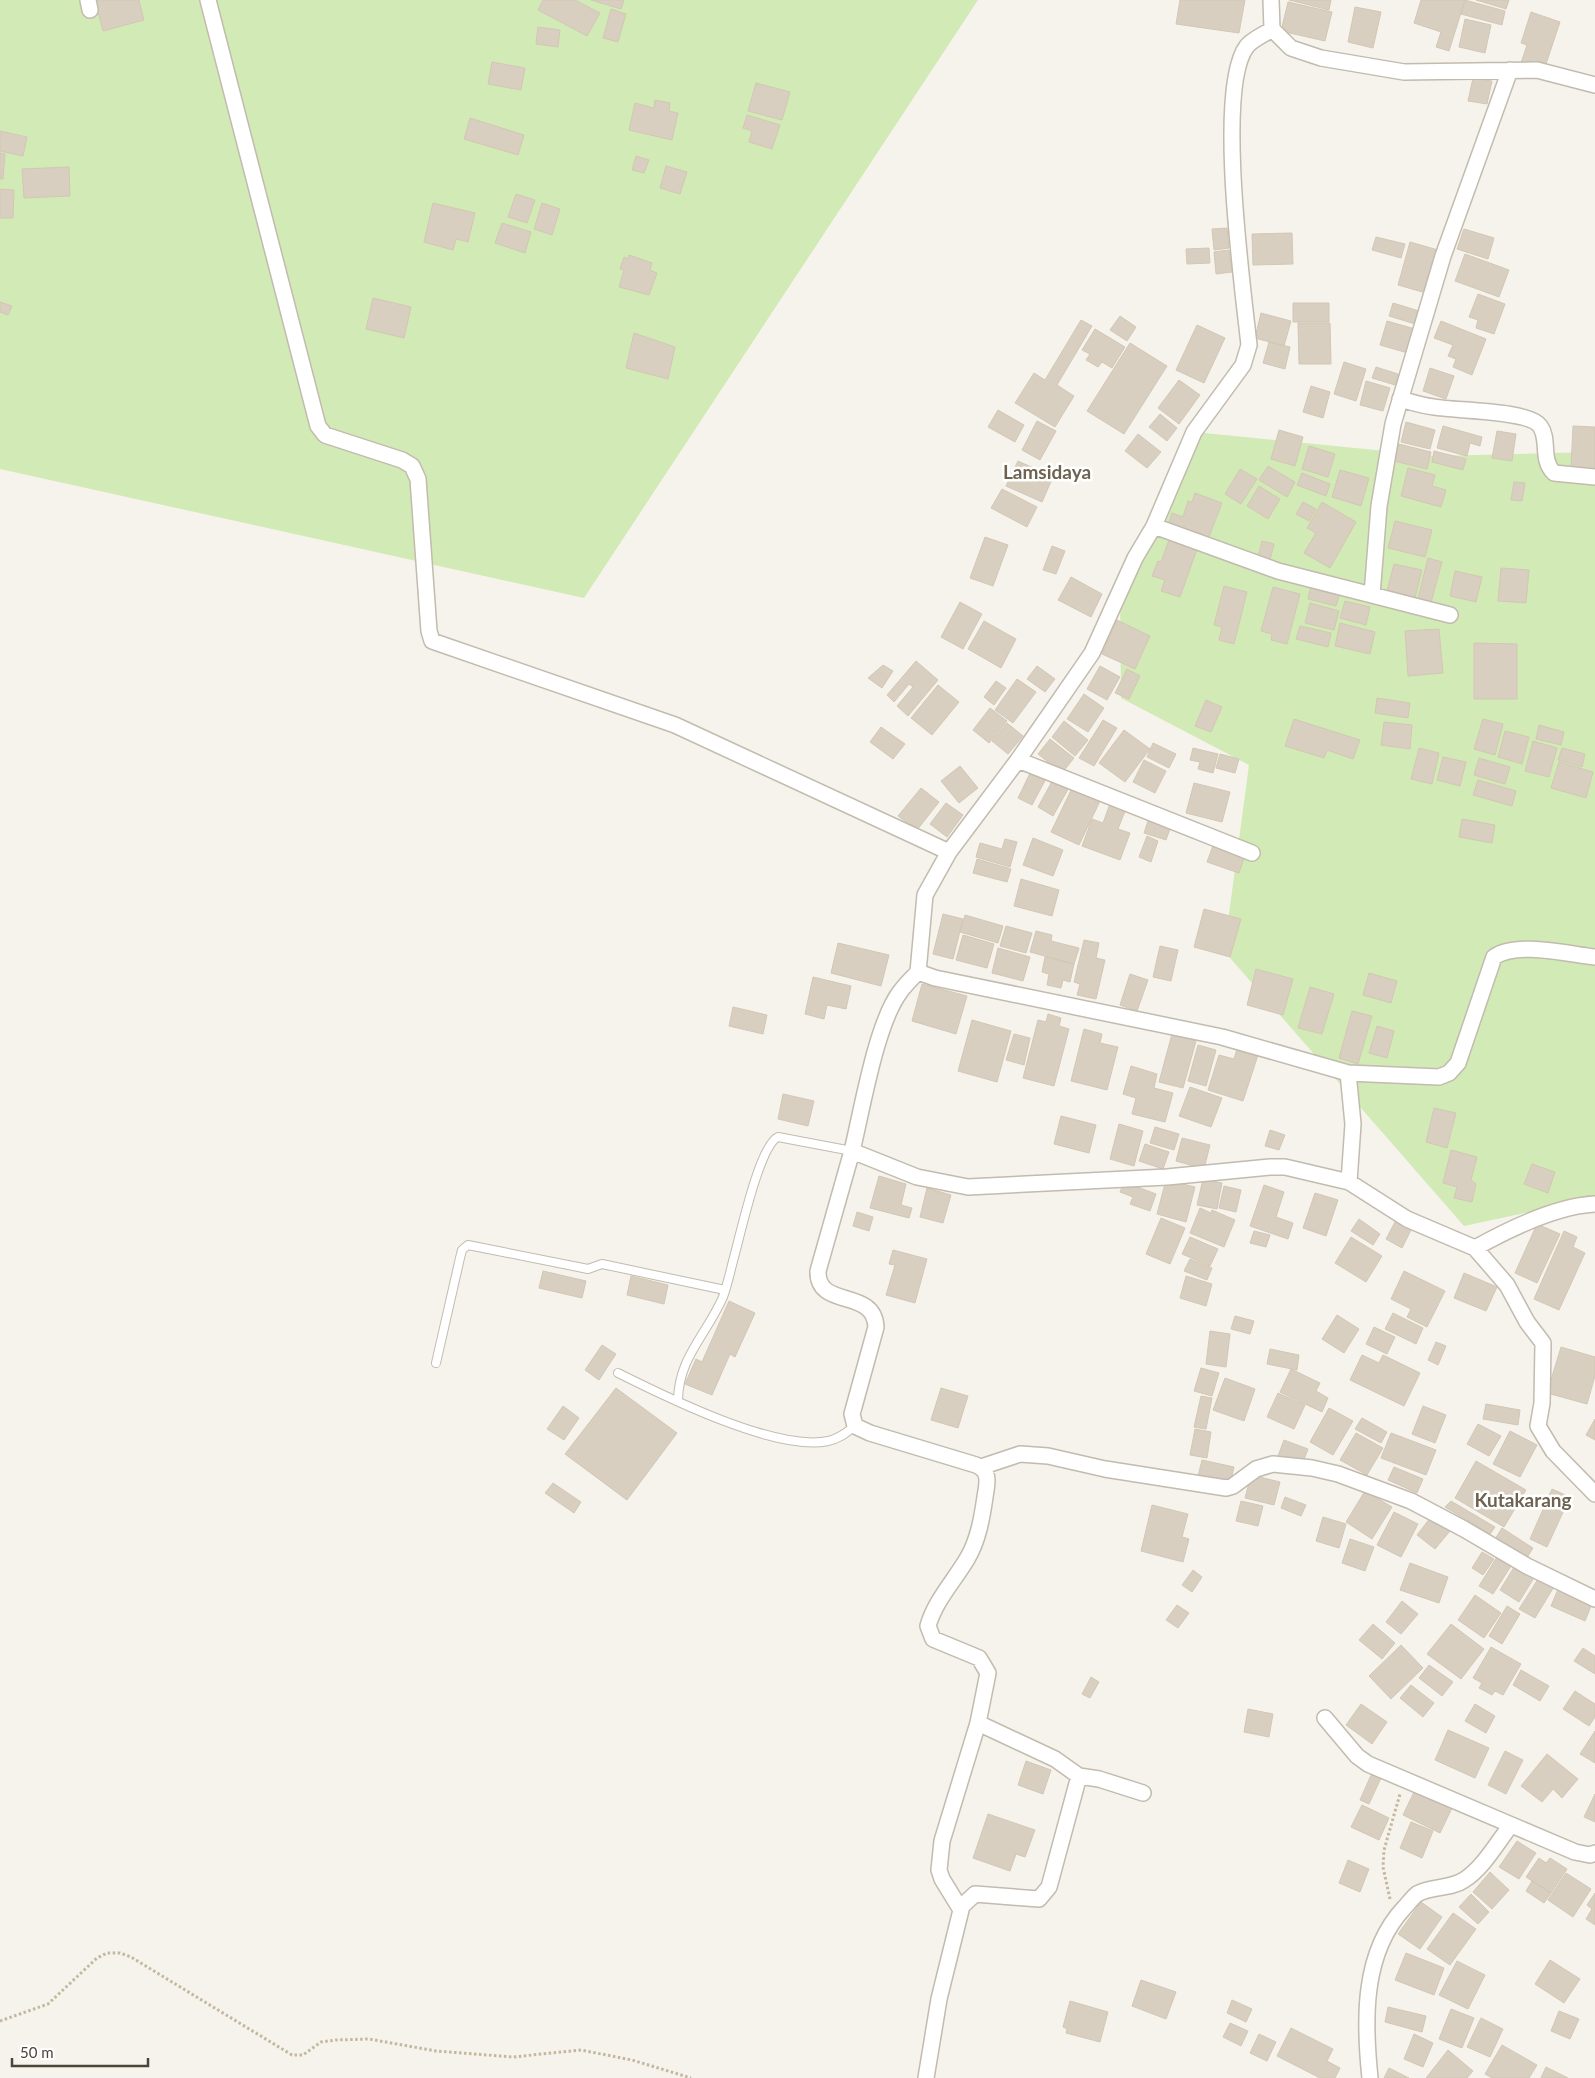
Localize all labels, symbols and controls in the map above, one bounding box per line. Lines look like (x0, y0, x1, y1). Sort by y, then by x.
district label: Lamsidaya (1003, 460, 1091, 483)
district label: Kutakarang (1474, 1488, 1572, 1511)
scale bar (12, 2036, 149, 2068)
text: 50 m (20, 2043, 54, 2061)

